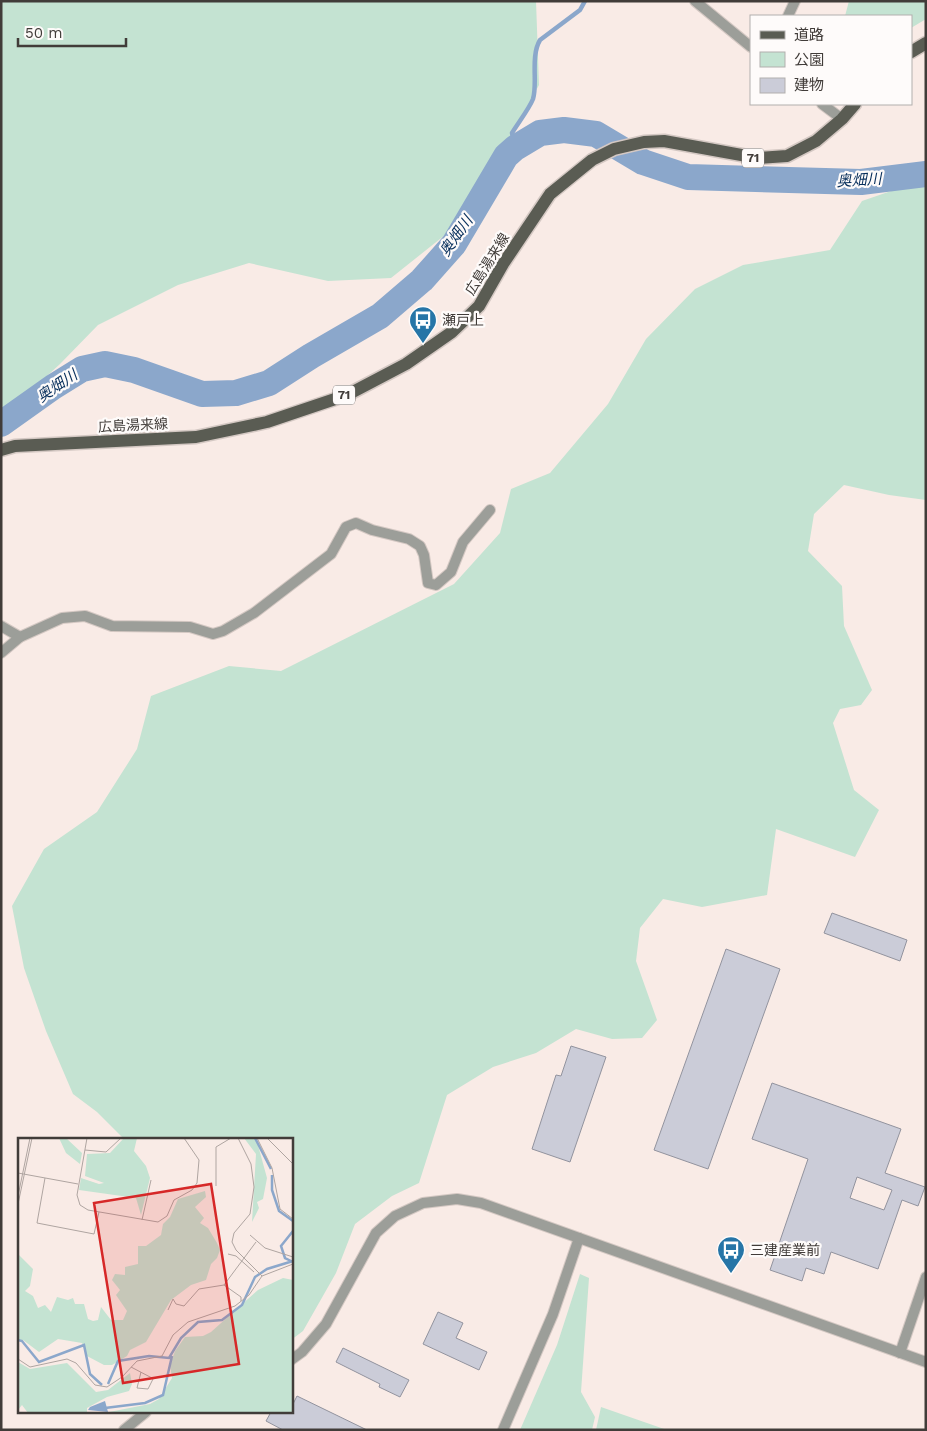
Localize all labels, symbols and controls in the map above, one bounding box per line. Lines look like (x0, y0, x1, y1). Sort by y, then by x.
scale bar (18, 15, 125, 47)
legend (750, 15, 912, 105)
text: 50 m (25, 24, 62, 42)
text: 道路 (794, 26, 824, 44)
text: 公園 (794, 51, 824, 69)
text: 建物 (794, 76, 824, 94)
road number: 71 (742, 148, 764, 168)
water label: 奥畑川 (836, 170, 884, 190)
water label: 奥畑川 (436, 211, 477, 260)
street label: 広島湯来線 (462, 230, 512, 298)
bus stop icon: 瀬戸上 (408, 305, 438, 344)
place label: 瀬戸上 (442, 312, 484, 328)
water label: 奥畑川 (33, 365, 82, 406)
road number: 71 (333, 386, 355, 404)
street label: 広島湯来線 (98, 415, 168, 435)
inset map (18, 1138, 292, 1414)
bus stop icon: 三建産業前 (716, 1235, 746, 1274)
place label: 三建産業前 (750, 1242, 820, 1258)

